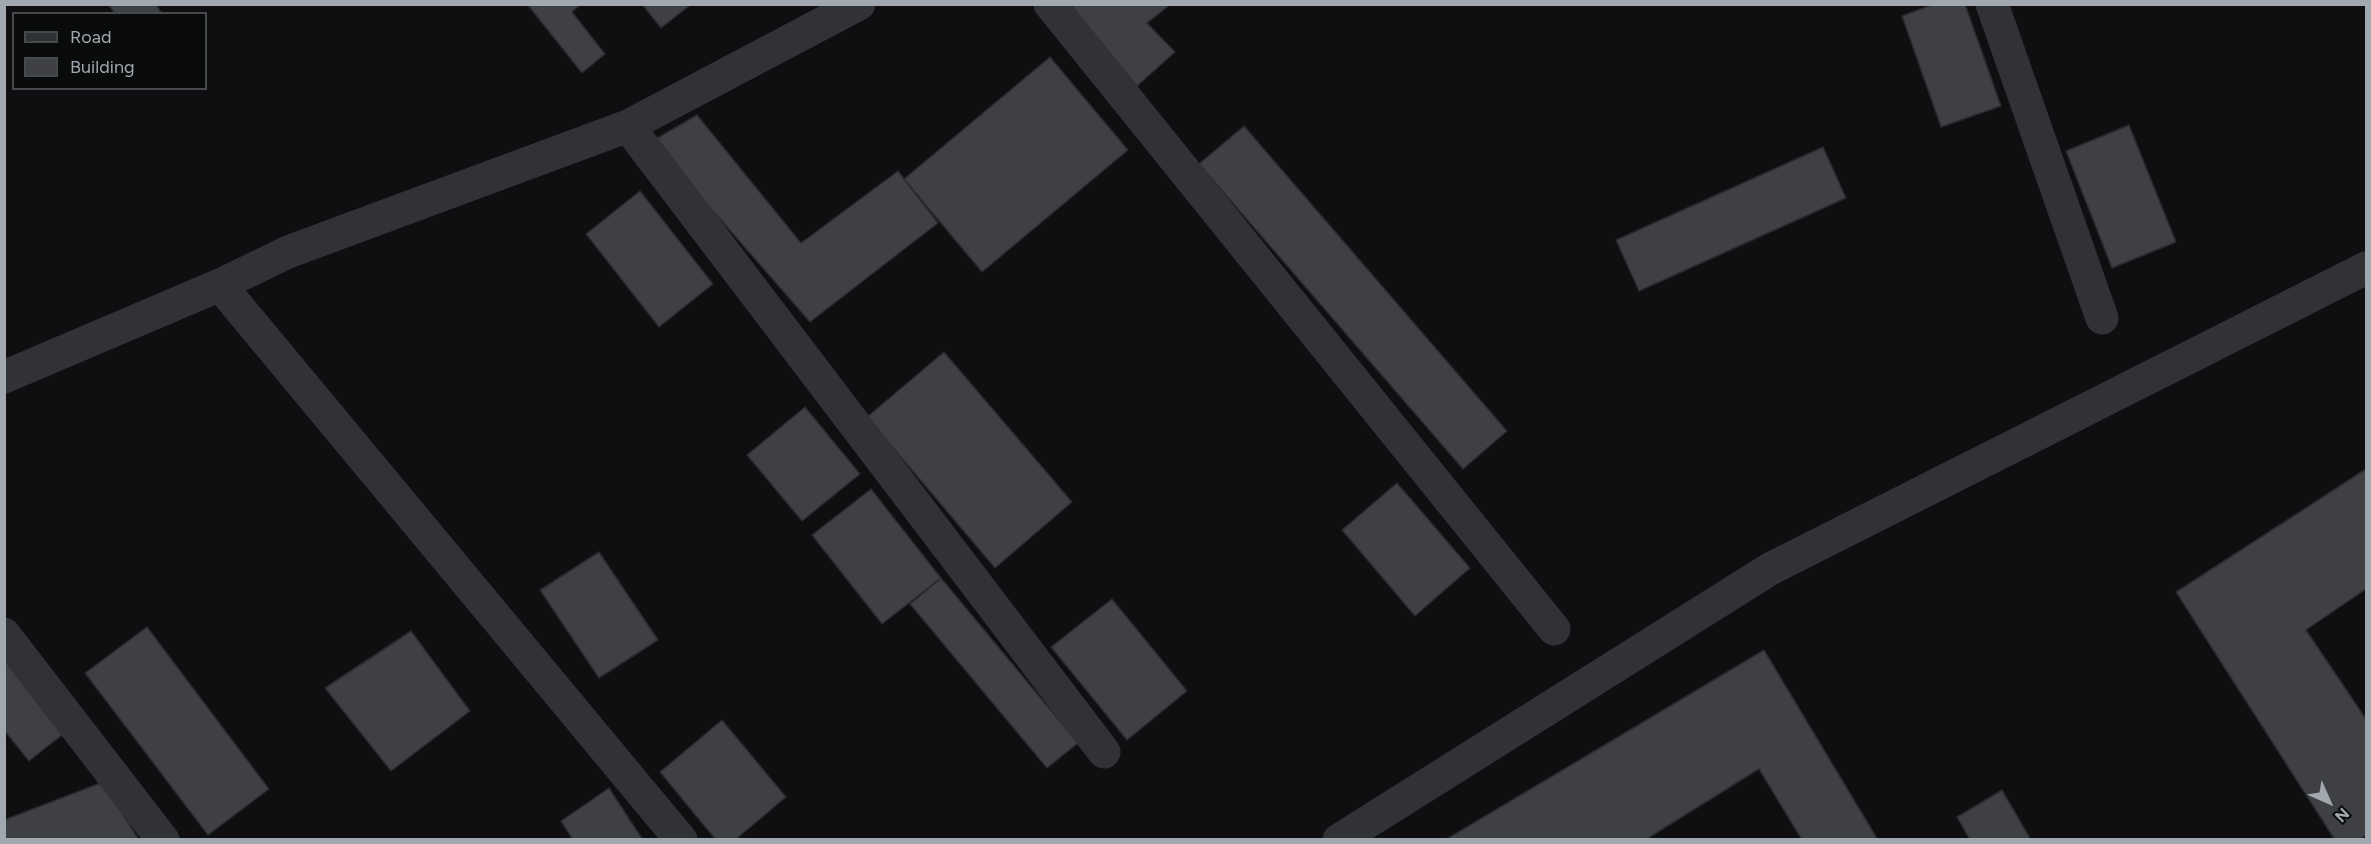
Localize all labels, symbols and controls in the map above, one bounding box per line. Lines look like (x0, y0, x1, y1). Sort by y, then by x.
legend (12, 12, 207, 90)
text: Road (70, 26, 111, 48)
text: Building (70, 56, 135, 78)
north arrow (2299, 772, 2359, 832)
text: N (2331, 804, 2353, 826)

